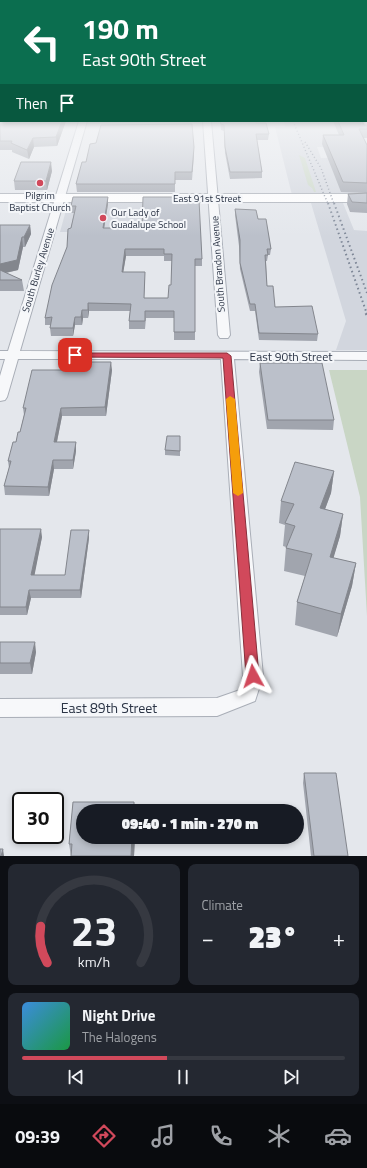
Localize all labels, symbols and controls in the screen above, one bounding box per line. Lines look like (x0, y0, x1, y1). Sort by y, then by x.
text: 190 m (82, 7, 159, 50)
icon: left (16, 16, 68, 68)
text: East 90th Street (82, 46, 206, 73)
text: Then (16, 92, 48, 115)
icon: arrive (56, 92, 78, 114)
marker: Pilgrim Baptist Church (35, 178, 45, 188)
place label: Pilgrim Baptist Church (9, 188, 71, 215)
street label: East 91st Street (173, 191, 242, 206)
place label: Our Lady of Guadalupe School (111, 205, 186, 232)
marker: Our Lady of Guadalupe School (98, 213, 108, 223)
street label: South Brandon Avenue (207, 215, 229, 313)
street label: South Burley Avenue (18, 226, 58, 314)
pin (58, 338, 92, 372)
icon: arrive (64, 344, 86, 366)
street label: East 90th Street (250, 347, 333, 366)
position arrow (232, 655, 274, 697)
street label: East 89th Street (61, 697, 157, 718)
speed limit sign: 30 (12, 792, 64, 844)
text: 09:40 · 1 min · 270 m (122, 812, 258, 835)
text: Climate (202, 895, 243, 915)
text: 23 (70, 898, 117, 961)
text: 23° (249, 914, 298, 960)
text: − (202, 921, 214, 955)
text: + (333, 921, 345, 955)
text: km/h (78, 950, 110, 972)
text: Night Drive (82, 1004, 155, 1027)
text: The Halogens (82, 1027, 157, 1047)
icon: previous (65, 1066, 87, 1088)
icon: pause (172, 1066, 194, 1088)
icon: next (280, 1066, 302, 1088)
icon: directions (90, 1122, 118, 1150)
icon: music (149, 1122, 177, 1150)
icon: phone (207, 1122, 235, 1150)
icon: climate (265, 1122, 293, 1150)
icon: car (324, 1122, 352, 1150)
text: 09:39 (15, 1123, 60, 1150)

